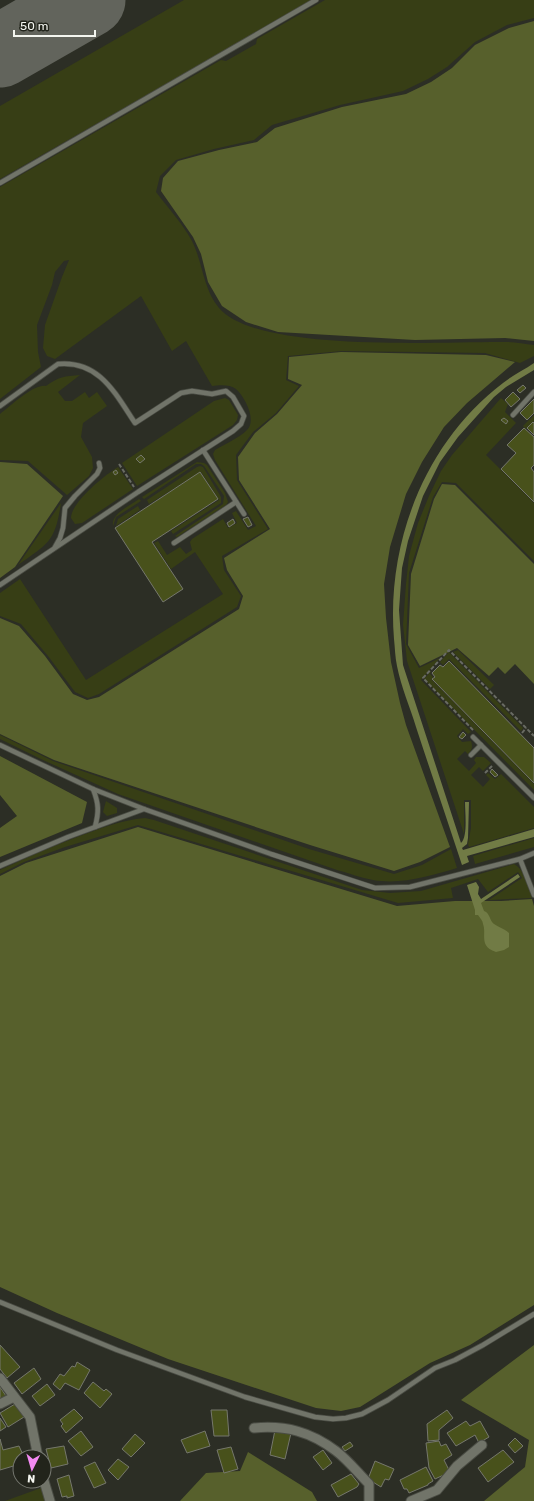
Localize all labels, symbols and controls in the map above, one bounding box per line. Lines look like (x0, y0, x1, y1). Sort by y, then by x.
scale bar (14, 12, 95, 38)
text: 50 m (20, 19, 48, 33)
north arrow (12, 1449, 52, 1489)
text: N (27, 1472, 36, 1485)

